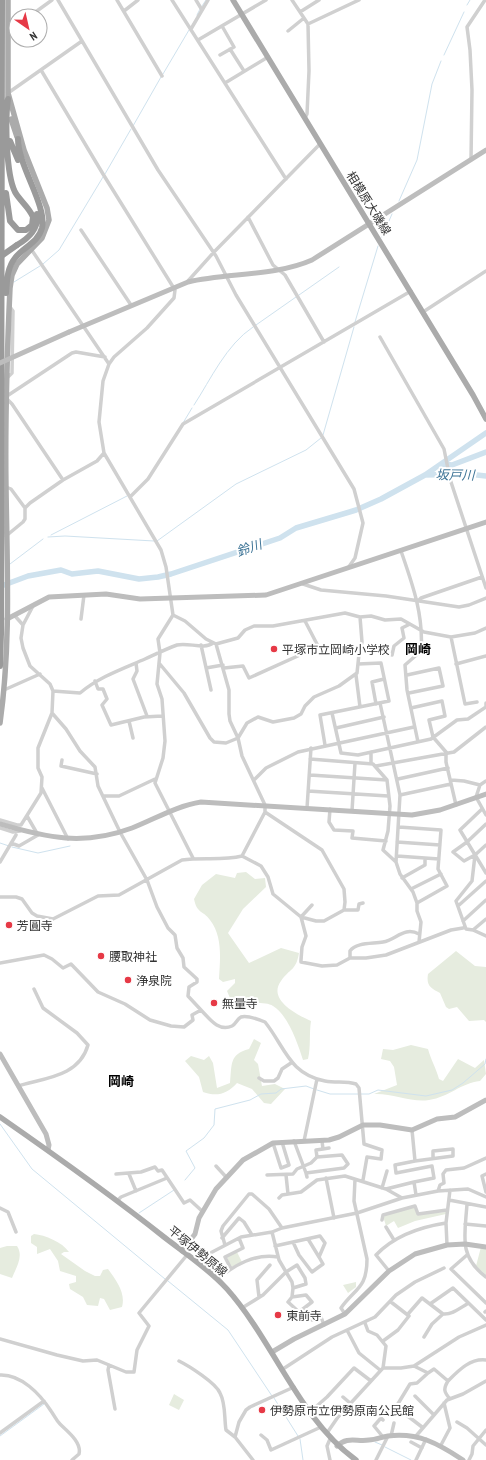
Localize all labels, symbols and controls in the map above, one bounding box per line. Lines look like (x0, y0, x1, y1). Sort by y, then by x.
north arrow (8, 8, 48, 48)
text: N (27, 29, 40, 44)
street label: 相模原大磯線 (344, 168, 394, 238)
water label: 坂戸川 (435, 466, 477, 484)
water label: 鈴川 (234, 535, 266, 560)
district label: 岡崎 (405, 641, 431, 658)
place label: 平塚市立岡崎小学校 (282, 642, 390, 657)
marker: 平塚市立岡崎小学校 (269, 644, 279, 654)
place label: 芳圓寺 (17, 918, 53, 933)
marker: 芳圓寺 (4, 920, 14, 930)
place label: 腰取神社 (109, 949, 157, 964)
marker: 腰取神社 (96, 951, 106, 961)
place label: 浄泉院 (136, 973, 172, 988)
marker: 浄泉院 (123, 975, 133, 985)
place label: 無量寺 (222, 996, 258, 1011)
marker: 無量寺 (209, 998, 219, 1008)
district label: 岡崎 (108, 1073, 134, 1090)
street label: 平塚伊勢原線 (165, 1223, 231, 1279)
place label: 東前寺 (286, 1308, 322, 1323)
marker: 東前寺 (273, 1310, 283, 1320)
place label: 伊勢原市立伊勢原南公民館 (270, 1403, 414, 1418)
marker: 伊勢原市立伊勢原南公民館 (257, 1405, 267, 1415)

